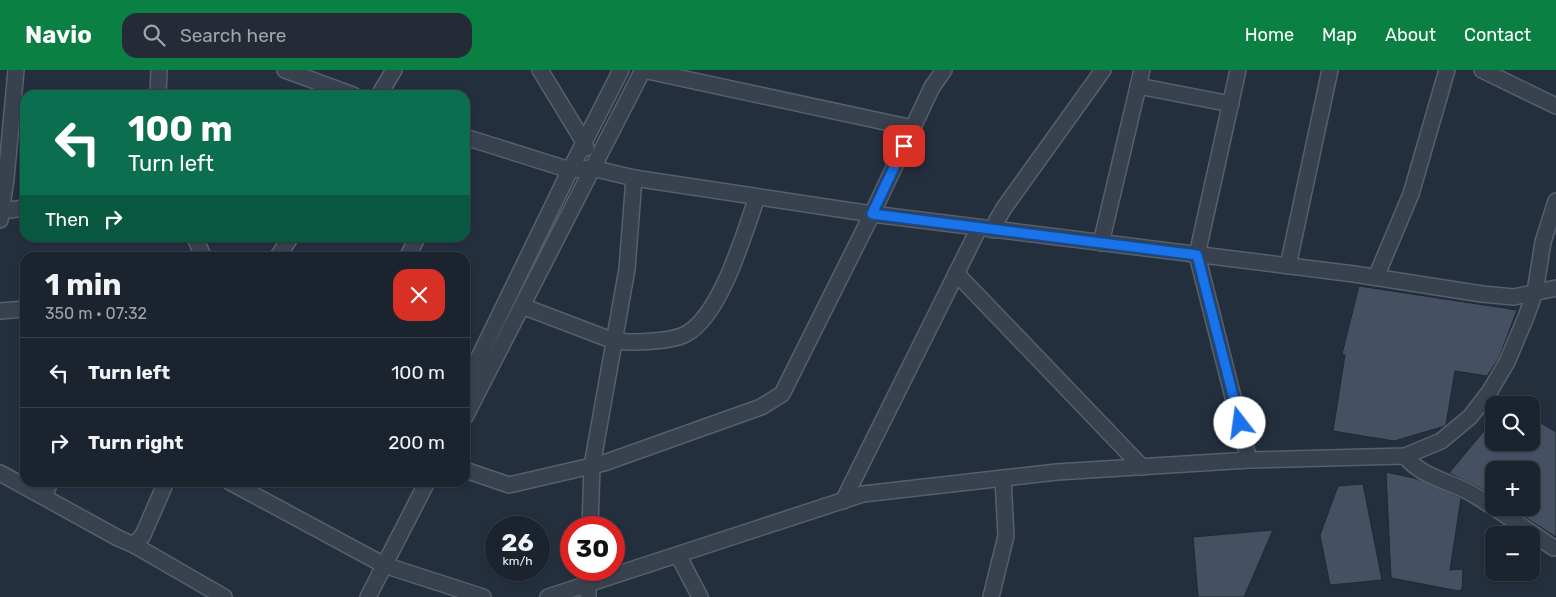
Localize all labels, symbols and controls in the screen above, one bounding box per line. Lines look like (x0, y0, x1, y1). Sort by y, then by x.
search box (122, 13, 472, 58)
text: Navio (25, 21, 92, 49)
icon: search (140, 21, 168, 49)
text: Search here (180, 24, 286, 47)
text: Home (1245, 24, 1294, 46)
text: Map (1322, 24, 1357, 46)
text: About (1385, 24, 1436, 46)
text: Contact (1464, 24, 1531, 46)
text: 100 m (128, 108, 233, 150)
icon: left (45, 110, 110, 175)
pin (883, 125, 925, 167)
icon: arrive (890, 132, 918, 160)
text: Turn left (128, 150, 214, 177)
icon: right (99, 205, 127, 233)
text: Then (45, 208, 89, 231)
text: 1 min (45, 267, 122, 303)
button: close (393, 269, 445, 321)
text: 350 m · 07:32 (45, 304, 147, 323)
icon: left (45, 359, 73, 387)
text: Turn left (88, 361, 170, 384)
text: 100 m (391, 361, 445, 384)
position arrow (1213, 396, 1265, 448)
map controls (1485, 396, 1540, 581)
button: search (1485, 396, 1540, 451)
icon: right (45, 429, 73, 457)
text: Turn right (88, 431, 183, 454)
text: 200 m (388, 431, 445, 454)
button: + (1485, 461, 1540, 516)
speed limit sign: 30 (560, 516, 625, 581)
button: − (1485, 526, 1540, 581)
text: 26 (501, 528, 534, 557)
text: km/h (503, 554, 532, 568)

